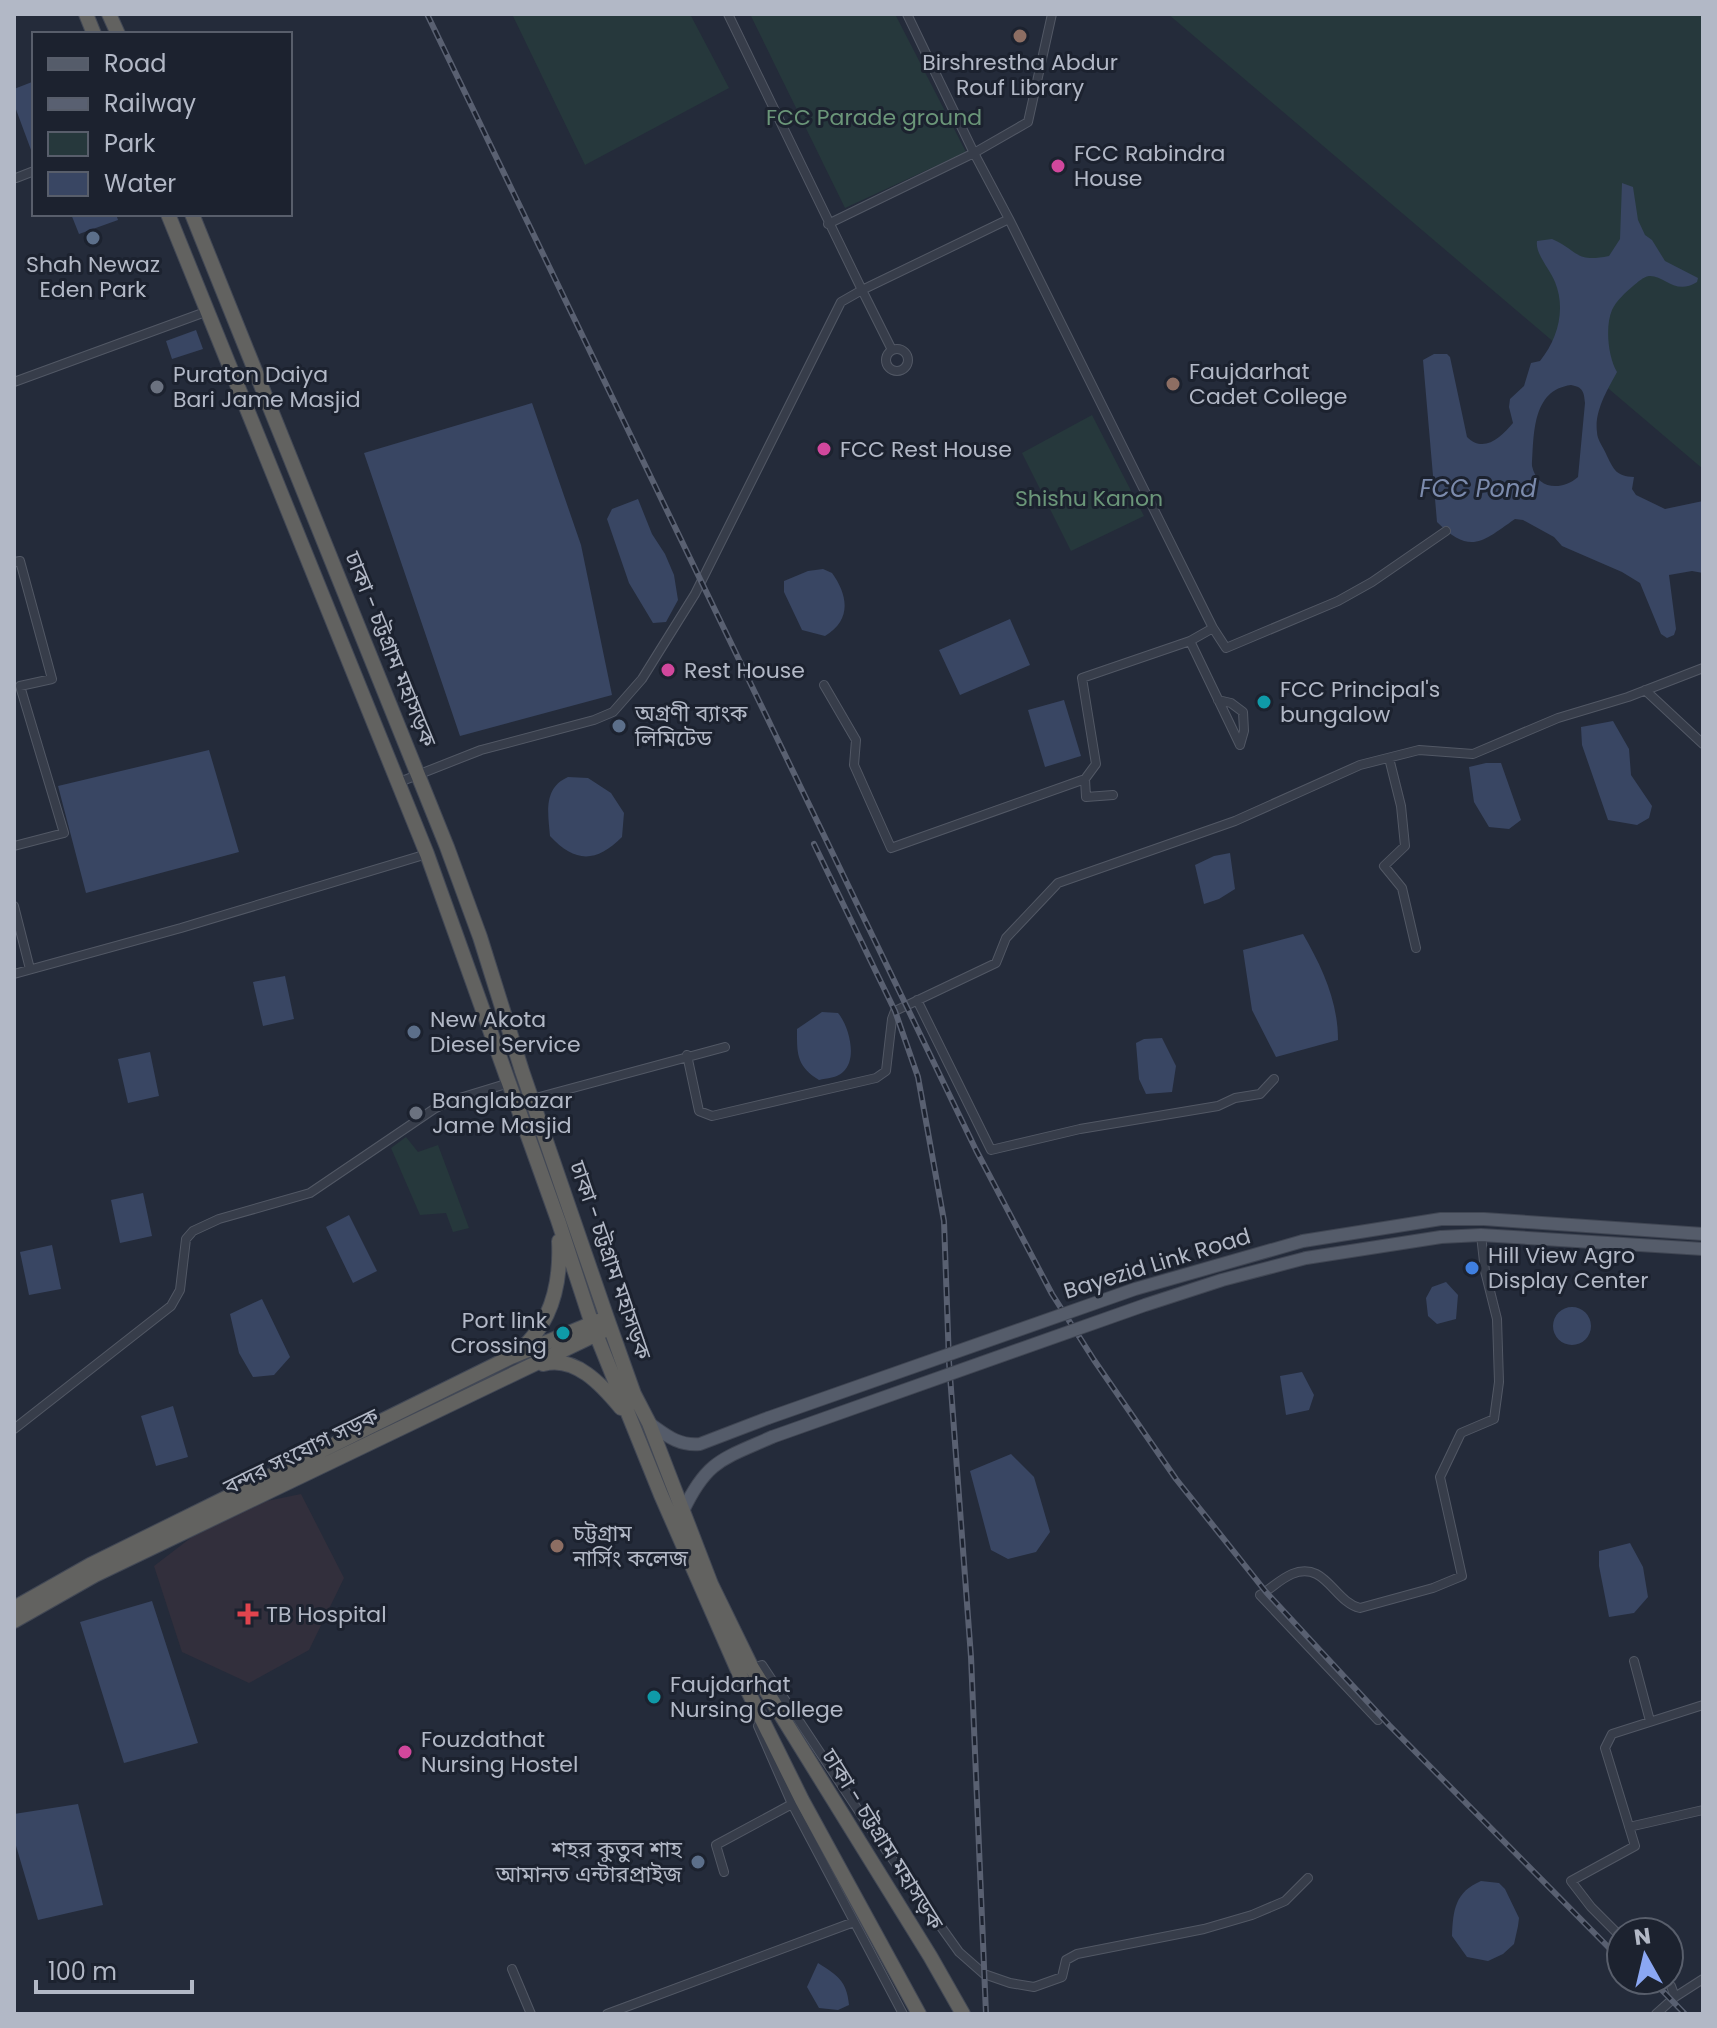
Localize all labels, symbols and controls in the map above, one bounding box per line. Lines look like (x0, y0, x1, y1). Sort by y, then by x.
marker: Birshrestha Abdur Rouf Library (1011, 27, 1029, 45)
legend (32, 32, 292, 216)
text: Road (104, 47, 166, 80)
place label: Birshrestha Abdur Rouf Library (922, 47, 1118, 103)
text: Railway (104, 87, 197, 120)
park label: FCC Parade ground (766, 102, 982, 133)
text: Park (104, 127, 156, 160)
place label: FCC Rabindra House (1074, 138, 1226, 194)
marker: FCC Rabindra House (1049, 157, 1067, 175)
text: Water (104, 167, 176, 200)
marker: Shah Newaz Eden Park (84, 229, 102, 247)
place label: Shah Newaz Eden Park (26, 249, 160, 305)
place label: Faujdarhat Cadet College (1189, 356, 1347, 412)
place label: Puraton Daiya Bari Jame Masjid (173, 359, 361, 415)
marker: Faujdarhat Cadet College (1164, 375, 1182, 393)
marker: Puraton Daiya Bari Jame Masjid (148, 378, 166, 396)
place label: FCC Rest House (840, 434, 1012, 465)
marker: FCC Rest House (815, 440, 833, 458)
water label: FCC Pond (1419, 472, 1537, 505)
park label: Shishu Kanon (1015, 483, 1163, 514)
street label: ঢাকা - চট্টগ্রাম মহাসড়ক (337, 546, 444, 752)
place label: Rest House (684, 655, 805, 686)
marker: Rest House (659, 661, 677, 679)
place label: FCC Principal's bungalow (1280, 674, 1440, 730)
marker: FCC Principal's bungalow (1255, 693, 1273, 711)
place label: অগ্রণী ব্যাংক লিমিটেড (634, 698, 748, 754)
marker: অগ্রণী ব্যাংক লিমিটেড (610, 717, 628, 735)
place label: New Akota Diesel Service (430, 1004, 581, 1060)
marker: New Akota Diesel Service (405, 1023, 423, 1041)
place label: Banglabazar Jame Masjid (432, 1085, 572, 1141)
marker: Banglabazar Jame Masjid (407, 1104, 425, 1122)
street label: ঢাকা - চট্টগ্রাম মহাসড়ক (562, 1156, 659, 1364)
street label: Bayezid Link Road (1060, 1220, 1254, 1307)
place label: Hill View Agro Display Center (1488, 1240, 1648, 1296)
marker: Hill View Agro Display Center (1463, 1259, 1481, 1277)
place label: Port link Crossing (450, 1305, 548, 1361)
marker: Port link Crossing (554, 1324, 572, 1342)
street label: বন্দর সংযোগ সড়ক (218, 1400, 384, 1503)
place label: চট্টগ্রাম নার্সিং কলেজ (572, 1518, 689, 1574)
marker: চট্টগ্রাম নার্সিং কলেজ (548, 1537, 566, 1555)
place label: TB Hospital (266, 1599, 387, 1630)
marker: TB Hospital (237, 1603, 259, 1625)
place label: Faujdarhat Nursing College (670, 1669, 844, 1725)
marker: Faujdarhat Nursing College (645, 1688, 663, 1706)
place label: Fouzdathat Nursing Hostel (421, 1724, 578, 1780)
street label: ঢাকা - চট্টগ্রাম মহাসড়ক (814, 1742, 951, 1936)
marker: Fouzdathat Nursing Hostel (396, 1743, 414, 1761)
place label: শহর কুতুব শাহ আমানত এন্টারপ্রাইজ (495, 1834, 683, 1890)
marker: শহর কুতুব শাহ আমানত এন্টারপ্রাইজ (689, 1853, 707, 1871)
north arrow (1605, 1916, 1685, 1996)
text: N (1632, 1920, 1653, 1953)
scale bar (36, 1944, 192, 1994)
text: 100 m (48, 1955, 117, 1988)

